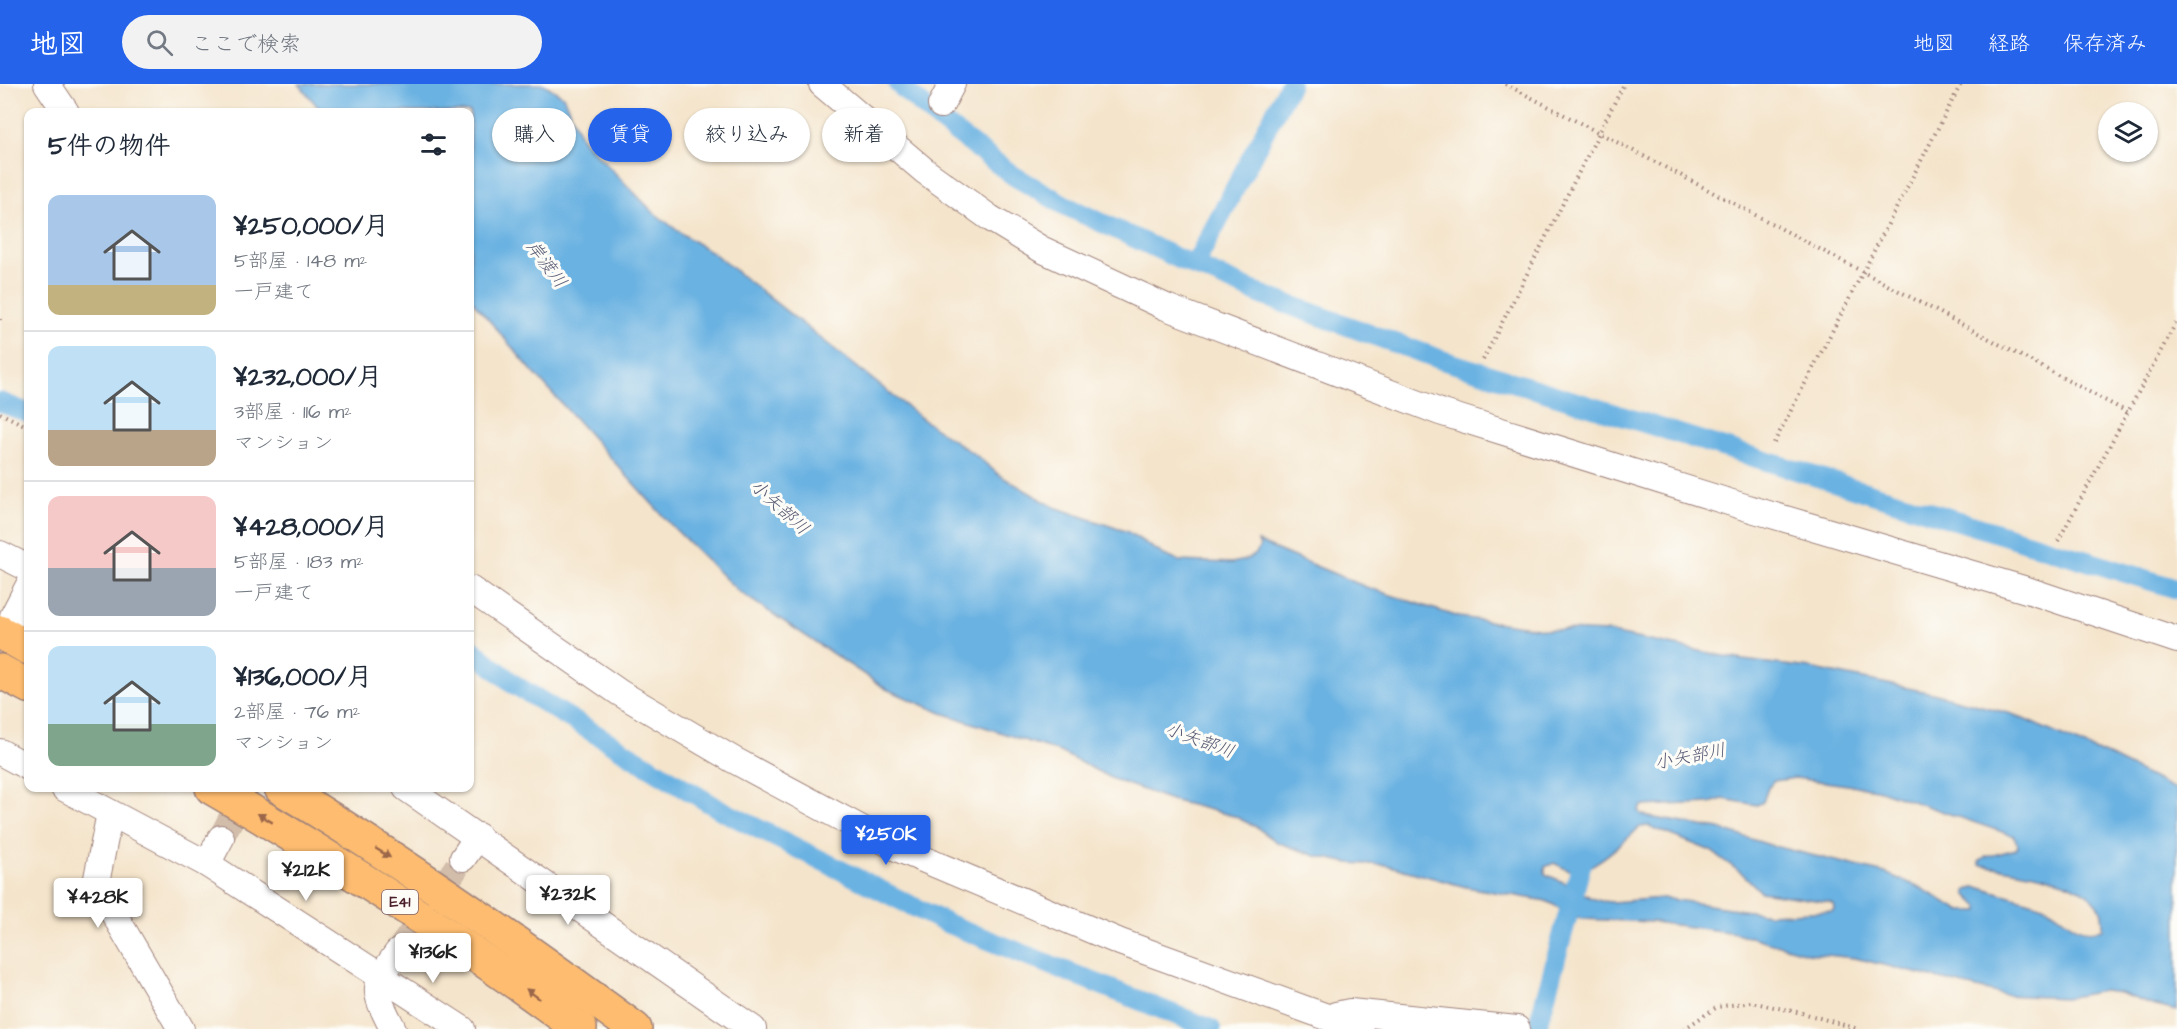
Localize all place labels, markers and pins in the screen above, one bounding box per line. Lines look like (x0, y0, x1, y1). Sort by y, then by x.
pin: ¥250K (844, 815, 928, 866)
pin: ¥212K (264, 851, 348, 902)
pin: ¥232K (526, 875, 610, 926)
pin: ¥428K (56, 878, 140, 929)
pin: ¥136K (391, 933, 475, 984)

